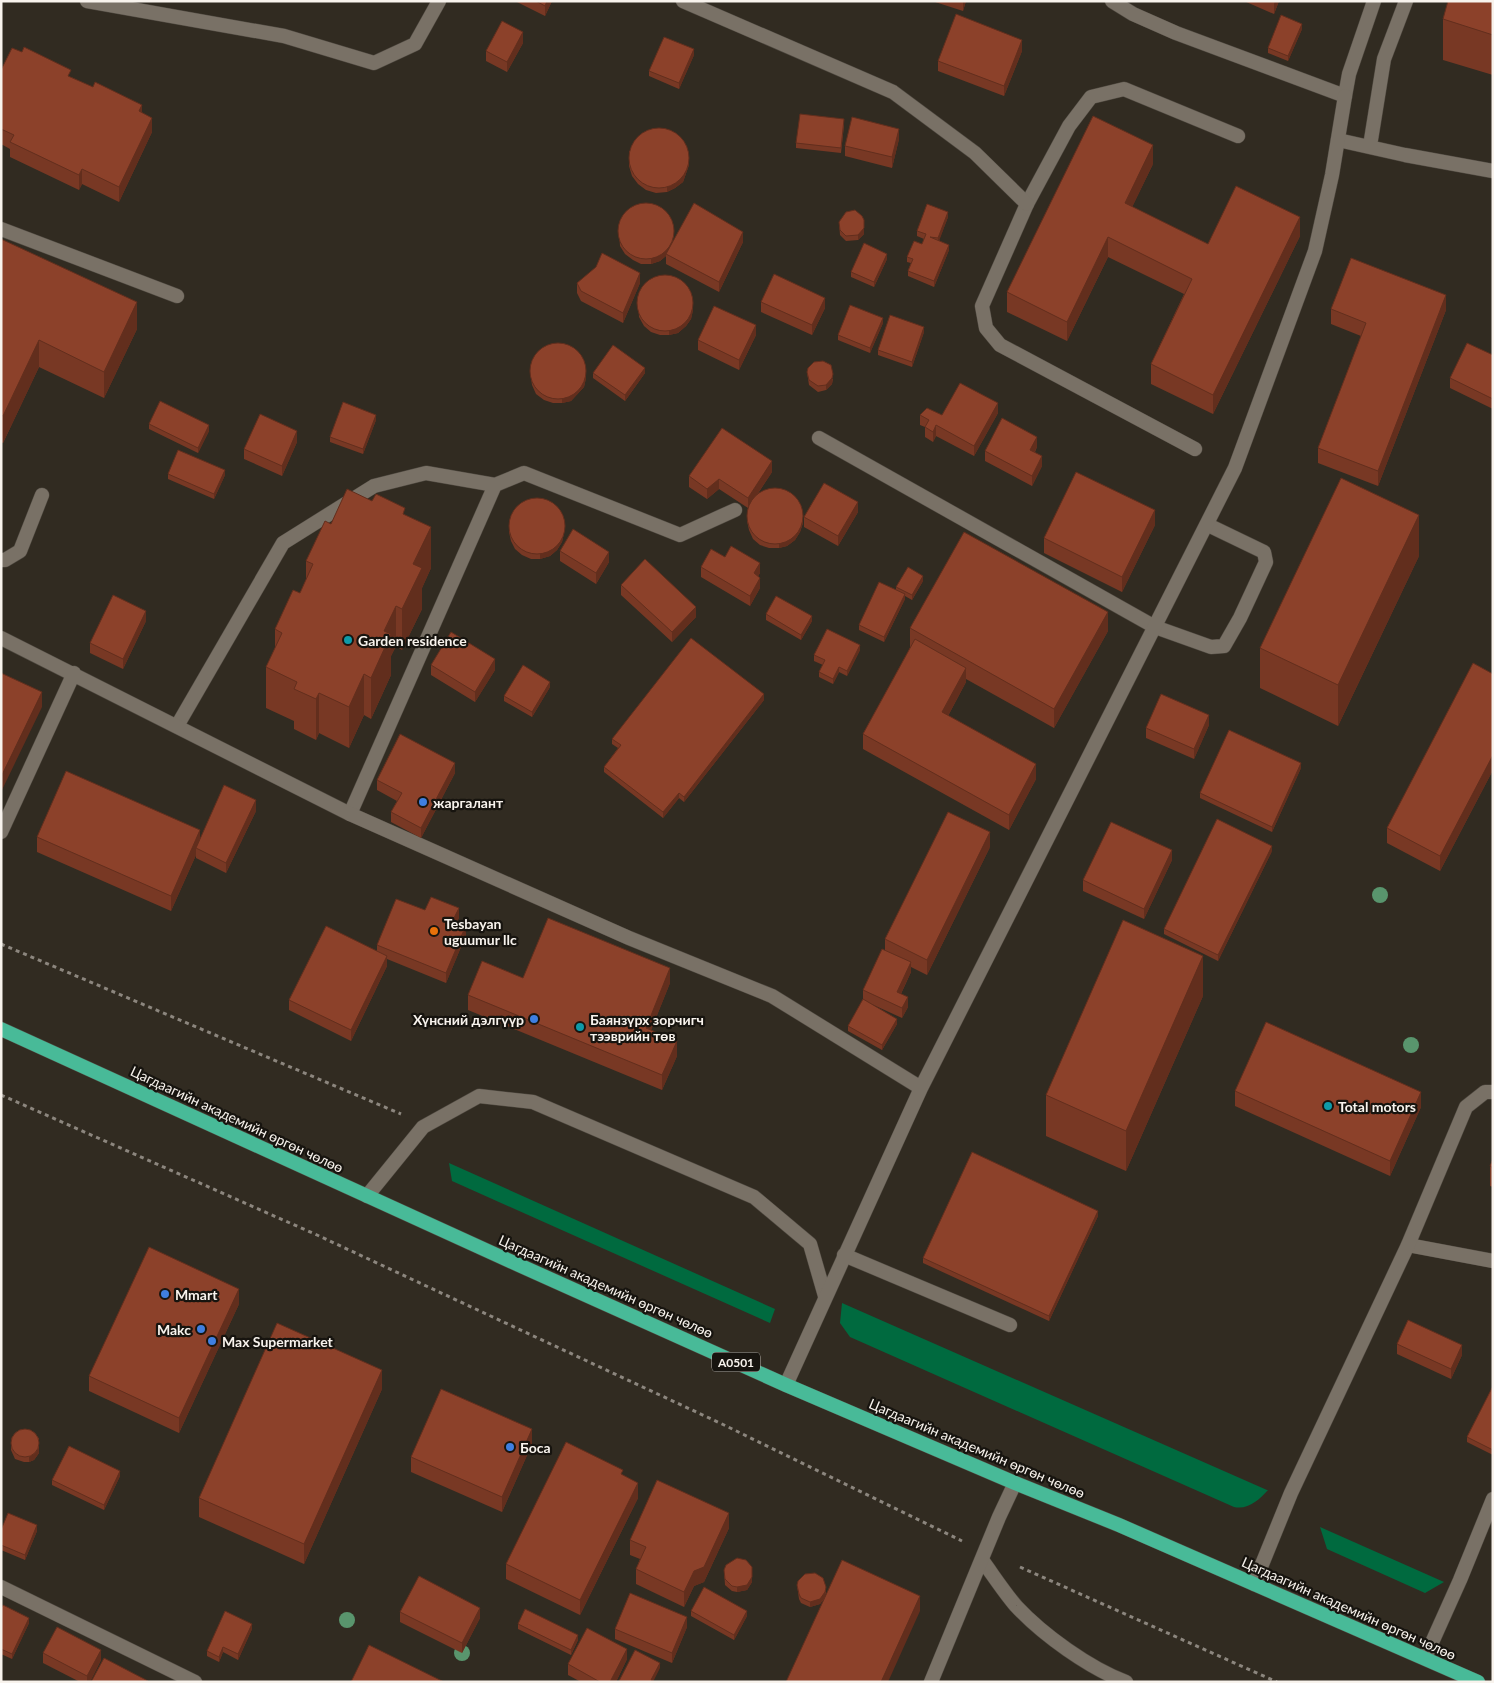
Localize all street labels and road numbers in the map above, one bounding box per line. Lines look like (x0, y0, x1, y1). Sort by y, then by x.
street label: Цагдаагийн академийн өргөн чөлөө (128, 1062, 346, 1176)
street label: Цагдаагийн академийн өргөн чөлөө (496, 1231, 716, 1341)
road number: A0501 (712, 1352, 760, 1371)
street label: Цагдаагийн академийн өргөн чөлөө (867, 1395, 1088, 1501)
street label: Цагдаагийн академийн өргөн чөлөө (1239, 1553, 1459, 1663)

